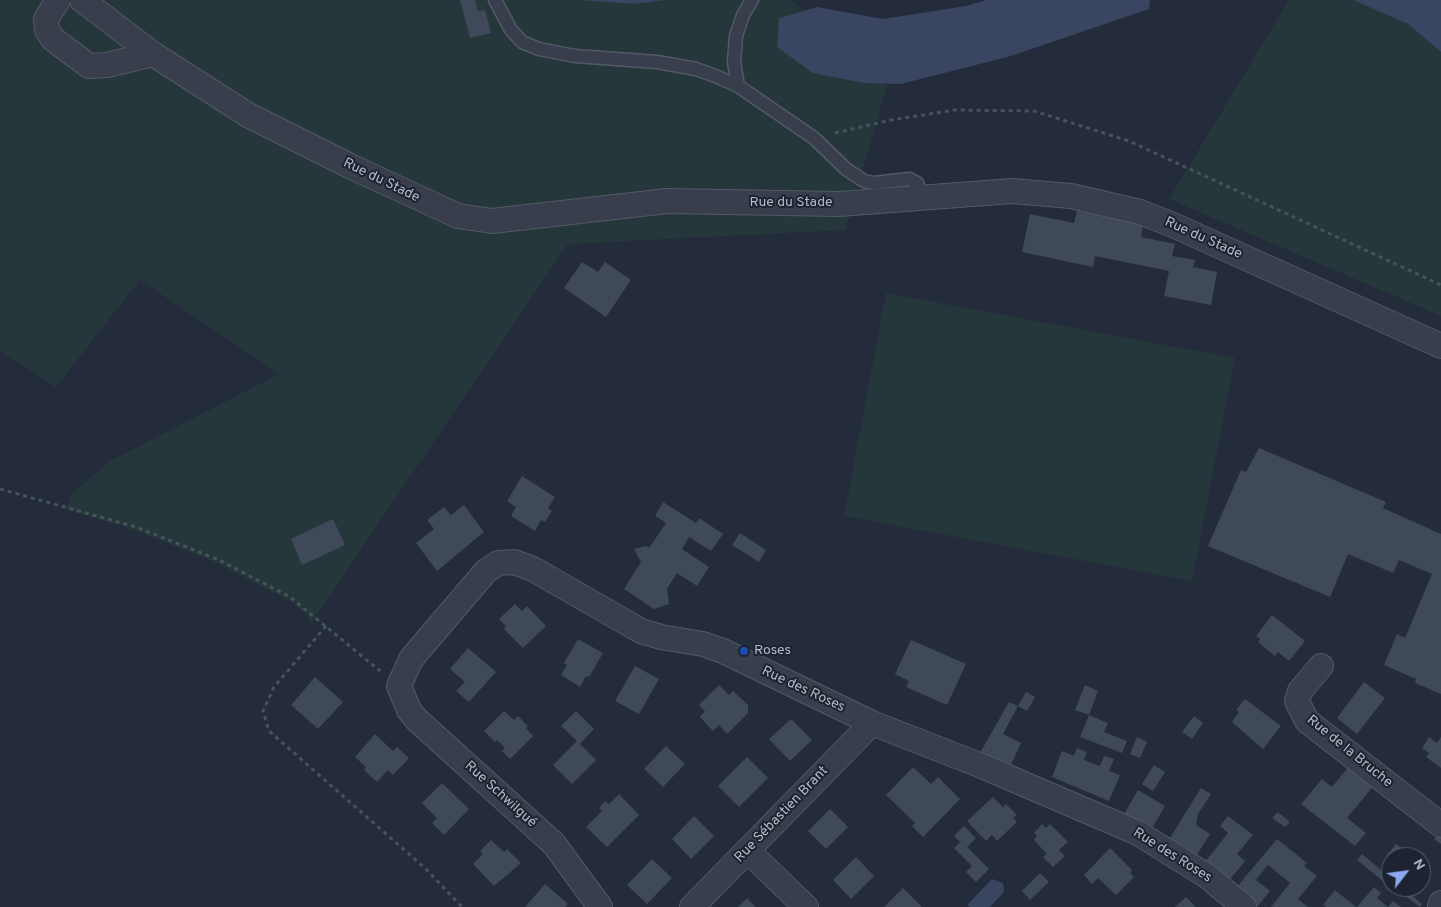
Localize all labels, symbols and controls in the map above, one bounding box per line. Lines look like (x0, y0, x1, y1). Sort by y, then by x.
street label: Rue du Stade (340, 155, 422, 207)
street label: Rue du Stade (749, 195, 833, 211)
street label: Rue du Stade (1162, 214, 1244, 264)
place label: Roses (754, 643, 791, 659)
marker: Roses (738, 645, 750, 657)
street label: Rue des Roses (759, 663, 847, 717)
street label: Rue de la Bruche (1303, 712, 1395, 792)
street label: Rue Schwilgué (461, 758, 539, 832)
street label: Rue Sébastien Brant (732, 763, 832, 867)
street label: Rue des Roses (1129, 825, 1215, 887)
north arrow (1381, 847, 1431, 897)
text: N (1409, 856, 1428, 873)

